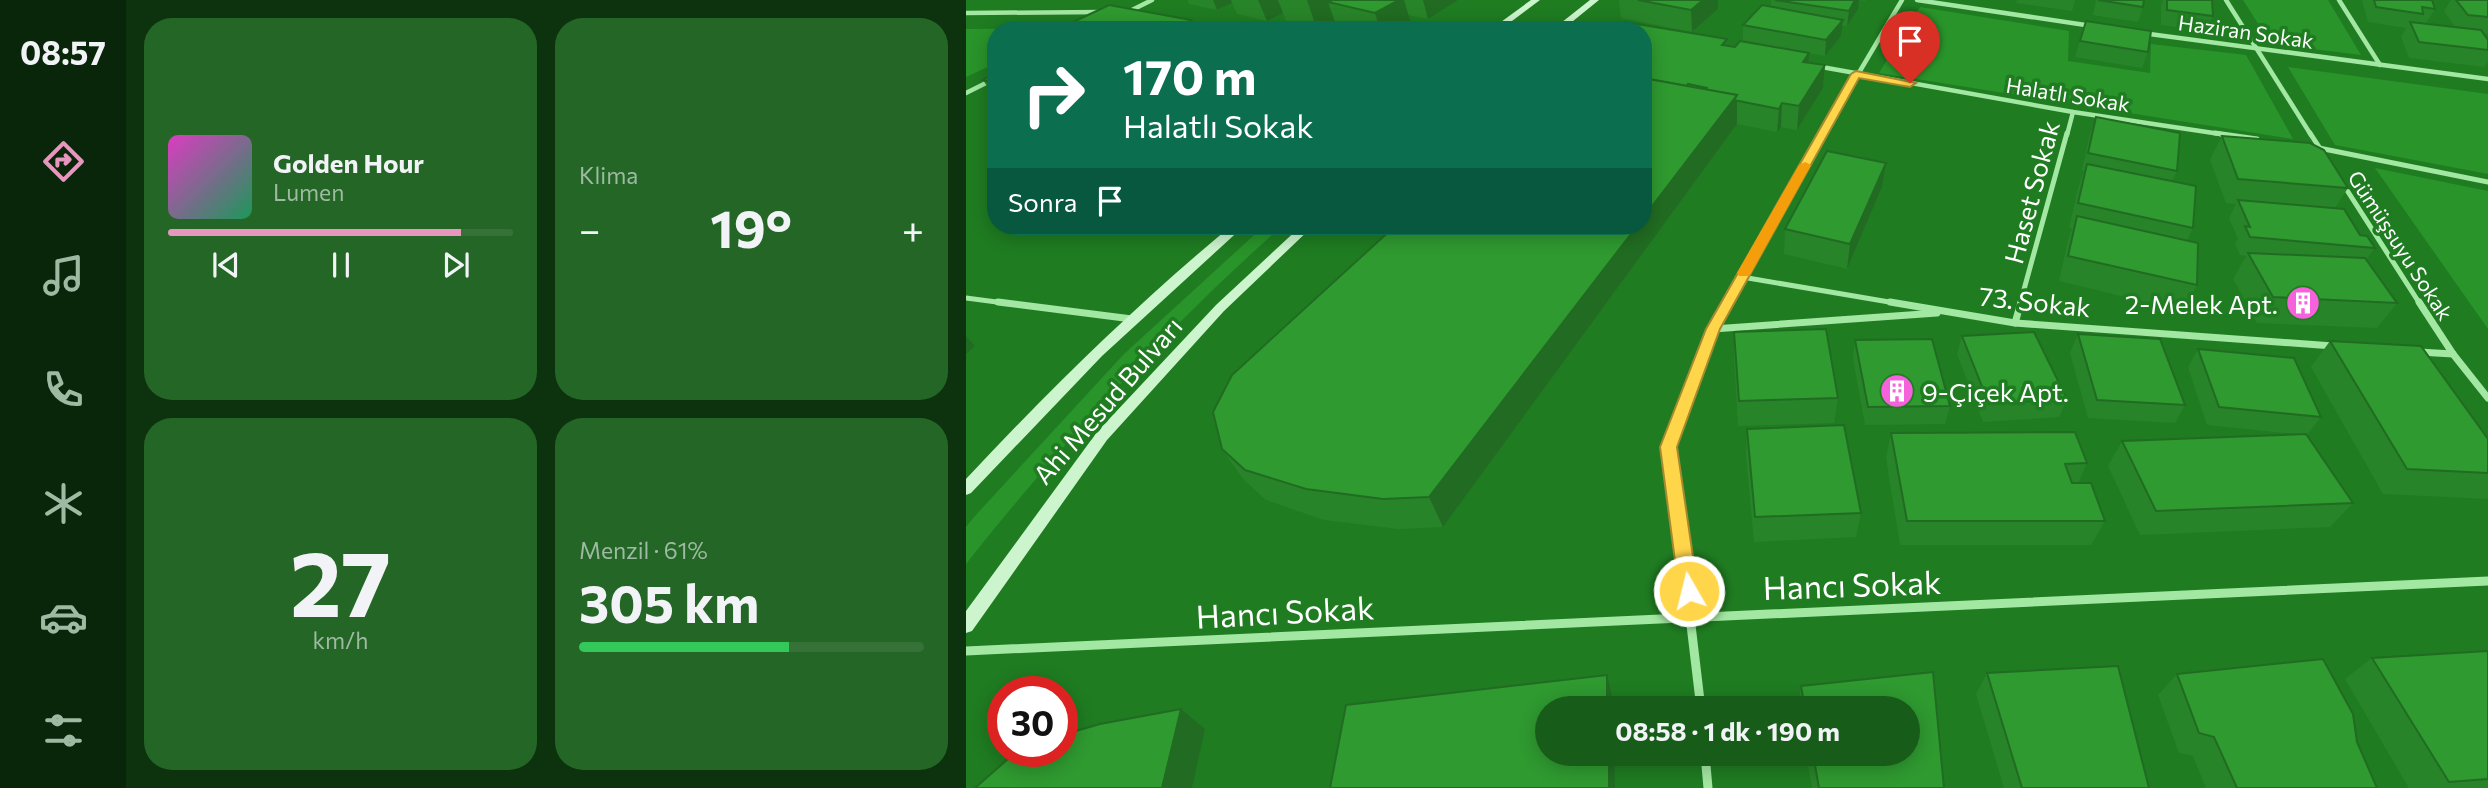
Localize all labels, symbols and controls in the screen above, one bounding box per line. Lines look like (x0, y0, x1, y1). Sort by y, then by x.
street label: Haziran Sokak (2177, 9, 2315, 53)
pin (1880, 11, 1940, 83)
icon: arrive (1891, 22, 1929, 60)
text: 08:57 (20, 32, 106, 72)
text: 170 m (1123, 45, 1256, 105)
icon: right (1008, 49, 1099, 140)
street label: Halatlı Sokak (2004, 72, 2132, 116)
text: Halatlı Sokak (1123, 105, 1314, 145)
street label: Haset Sokak (1997, 117, 2065, 267)
icon: directions (39, 137, 88, 186)
text: Golden Hour (273, 147, 424, 178)
text: Klima (579, 161, 638, 189)
street label: Gümüşsuyu Sokak (2343, 166, 2459, 324)
text: Lumen (273, 178, 344, 206)
icon: arrive (1091, 182, 1129, 220)
text: Sonra (1008, 186, 1077, 217)
text: 19° (710, 195, 792, 259)
text: − (579, 205, 601, 252)
text: + (902, 205, 924, 252)
icon: previous (207, 246, 245, 284)
icon: pause (322, 246, 360, 284)
icon: next (437, 246, 475, 284)
icon: music (39, 251, 88, 300)
street label: 73. Sokak (1978, 280, 2092, 322)
building icon: 2-Melek Apt. (2284, 284, 2322, 322)
place label: 2-Melek Apt. (2125, 288, 2278, 319)
street label: Ahi Mesud Bulvarı (1026, 310, 1188, 490)
icon: phone (39, 365, 88, 414)
building icon: 9-Çiçek Apt. (1878, 372, 1916, 410)
place label: 9-Çiçek Apt. (1922, 376, 2069, 407)
icon: climate (39, 479, 88, 528)
text: 27 (290, 524, 391, 636)
text: Menzil · 61% (579, 536, 708, 564)
position arrow (1652, 554, 1726, 628)
street label: Hancı Sokak (1762, 561, 1942, 607)
text: 305 km (579, 570, 759, 634)
street label: Hancı Sokak (1195, 586, 1375, 636)
icon: car (39, 593, 88, 642)
text: km/h (313, 626, 368, 654)
speed limit sign: 30 (987, 676, 1078, 767)
icon: filters (39, 706, 88, 755)
text: 08:58 · 1 dk · 190 m (1615, 715, 1840, 746)

